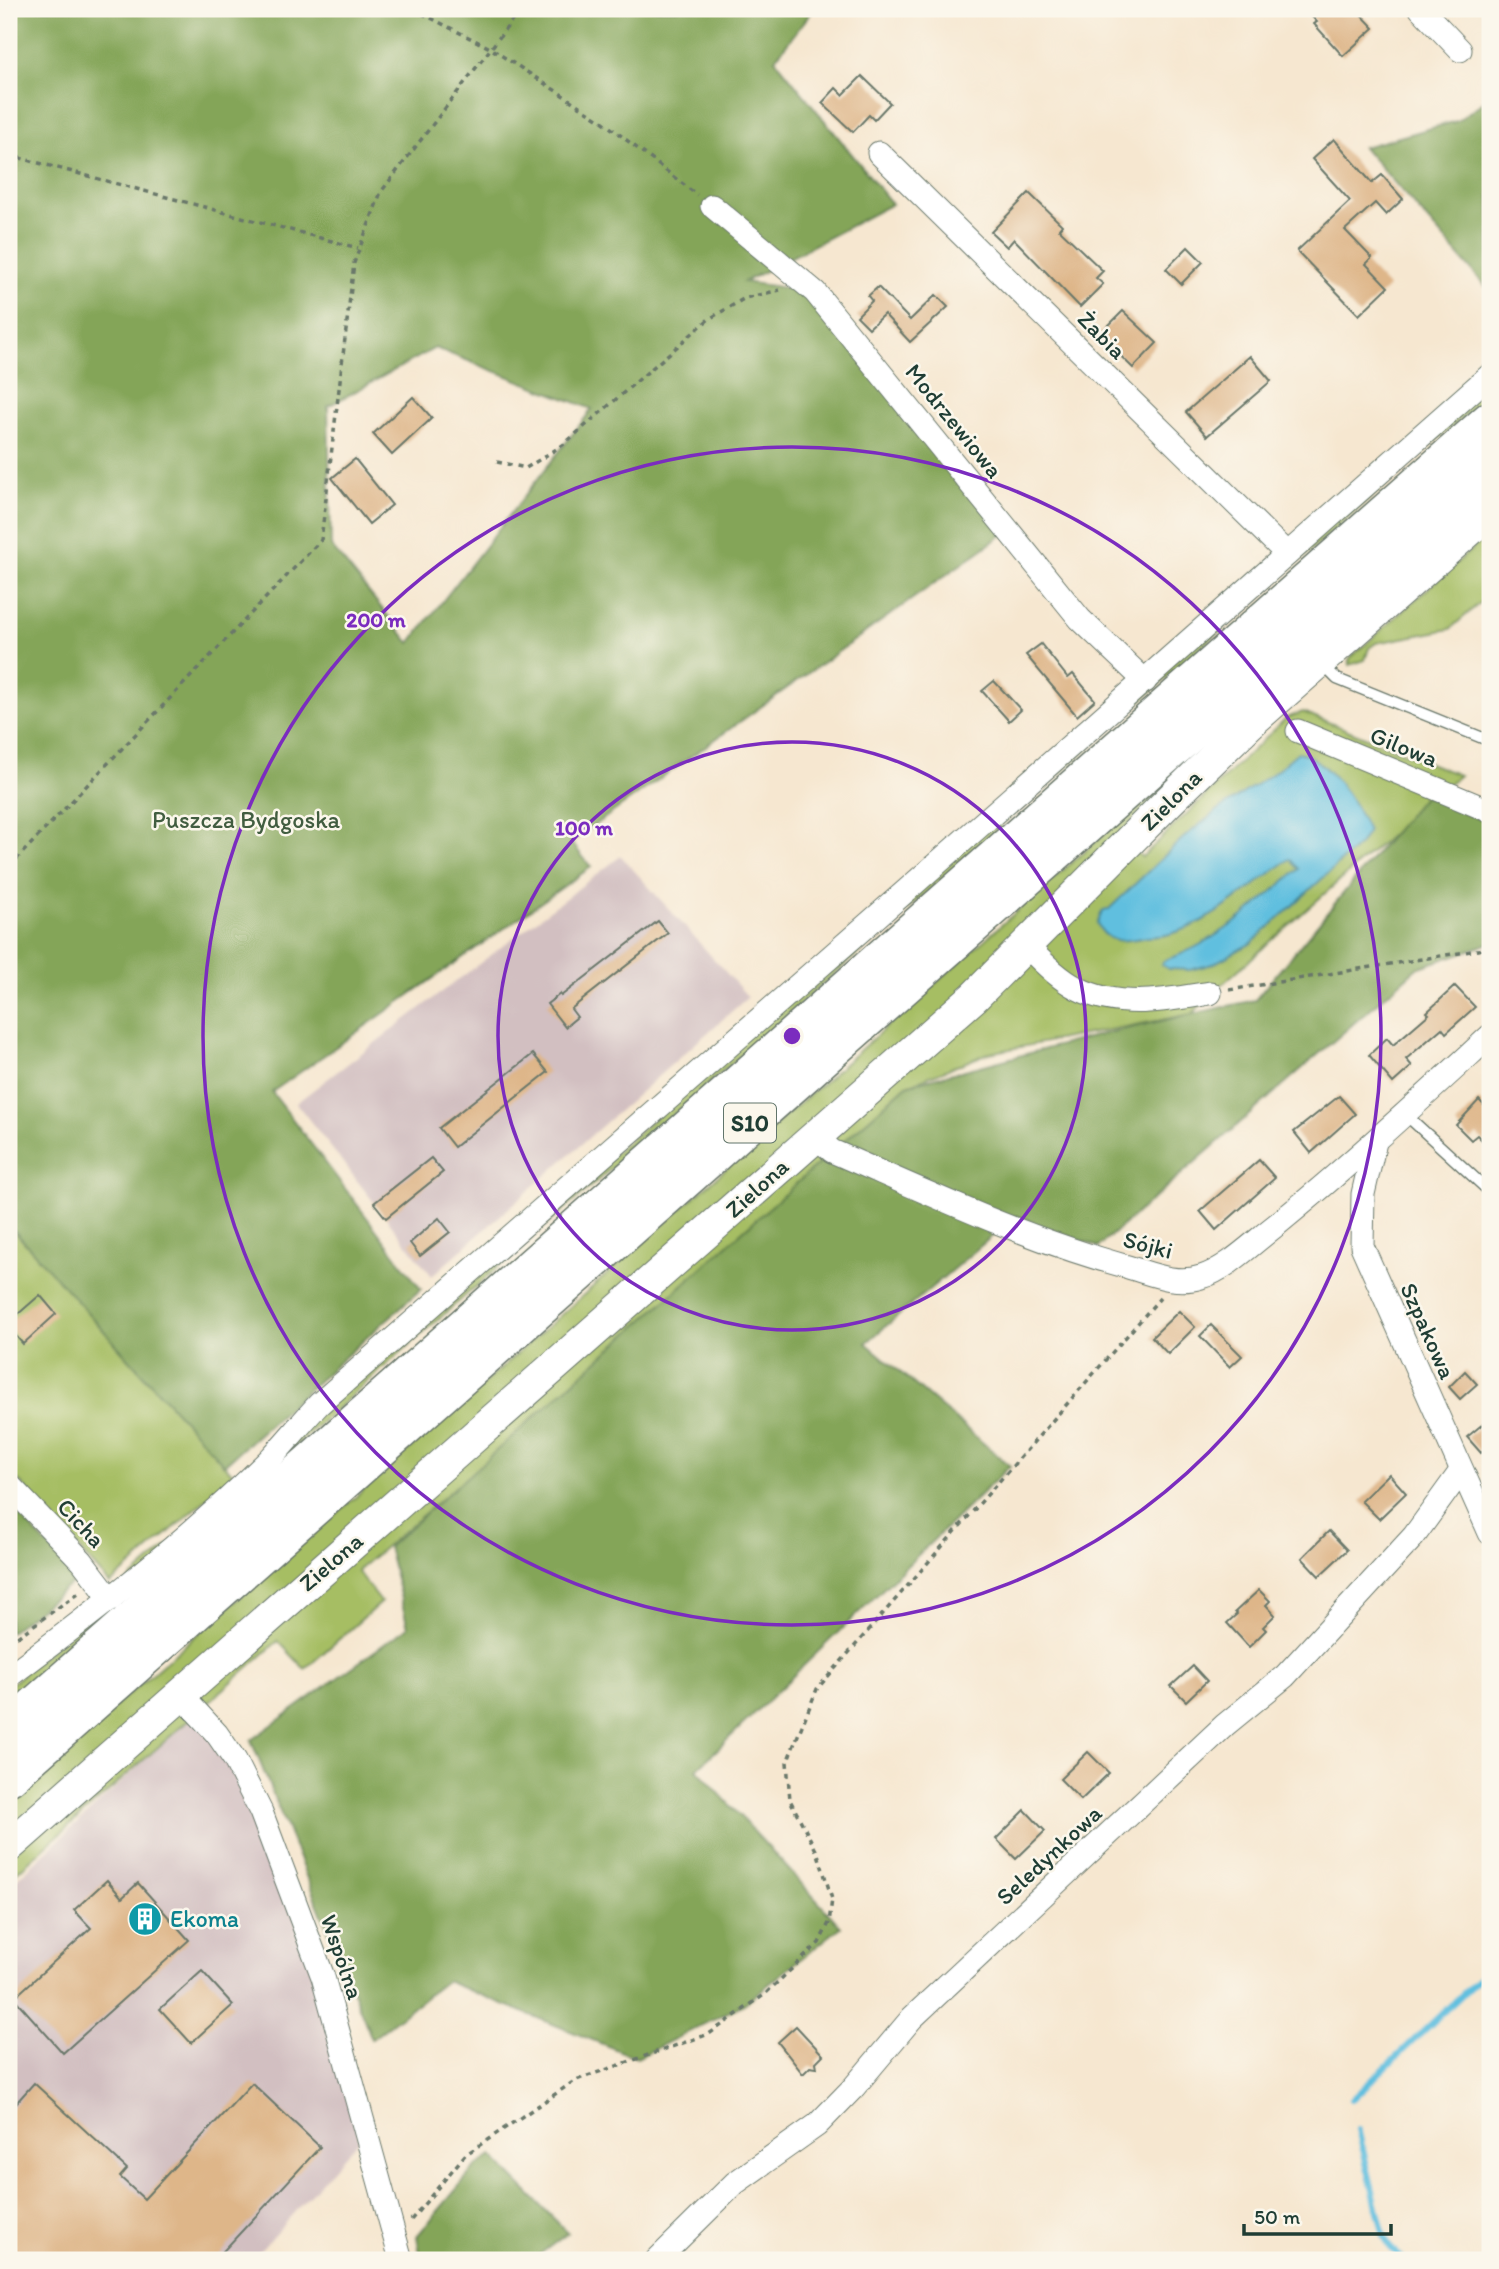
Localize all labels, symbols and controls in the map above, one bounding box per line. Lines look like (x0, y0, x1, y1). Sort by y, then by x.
street label: Żabia (1072, 304, 1133, 366)
street label: Modrzewiowa (899, 358, 1009, 484)
text: 200 m (346, 607, 406, 632)
street label: Gilowa (1366, 720, 1443, 773)
street label: Zielona (1134, 762, 1208, 837)
park label: Puszcza Bydgoska (152, 805, 341, 834)
text: 100 m (555, 815, 613, 840)
centre of rings (780, 1024, 804, 1048)
road number: S10 (724, 1104, 776, 1142)
street label: Zielona (719, 1151, 795, 1224)
street label: Sójki (1120, 1224, 1176, 1265)
street label: Szpakowa (1394, 1278, 1463, 1384)
street label: Cicha (51, 1492, 112, 1553)
street label: Zielona (293, 1526, 369, 1597)
street label: Seledynkowa (990, 1798, 1108, 1911)
building icon: Ekoma (126, 1900, 164, 1938)
place label: Ekoma (170, 1904, 239, 1933)
street label: Wspólna (314, 1911, 371, 2004)
scale bar (1244, 2192, 1390, 2236)
text: 50 m (1254, 2204, 1301, 2229)

